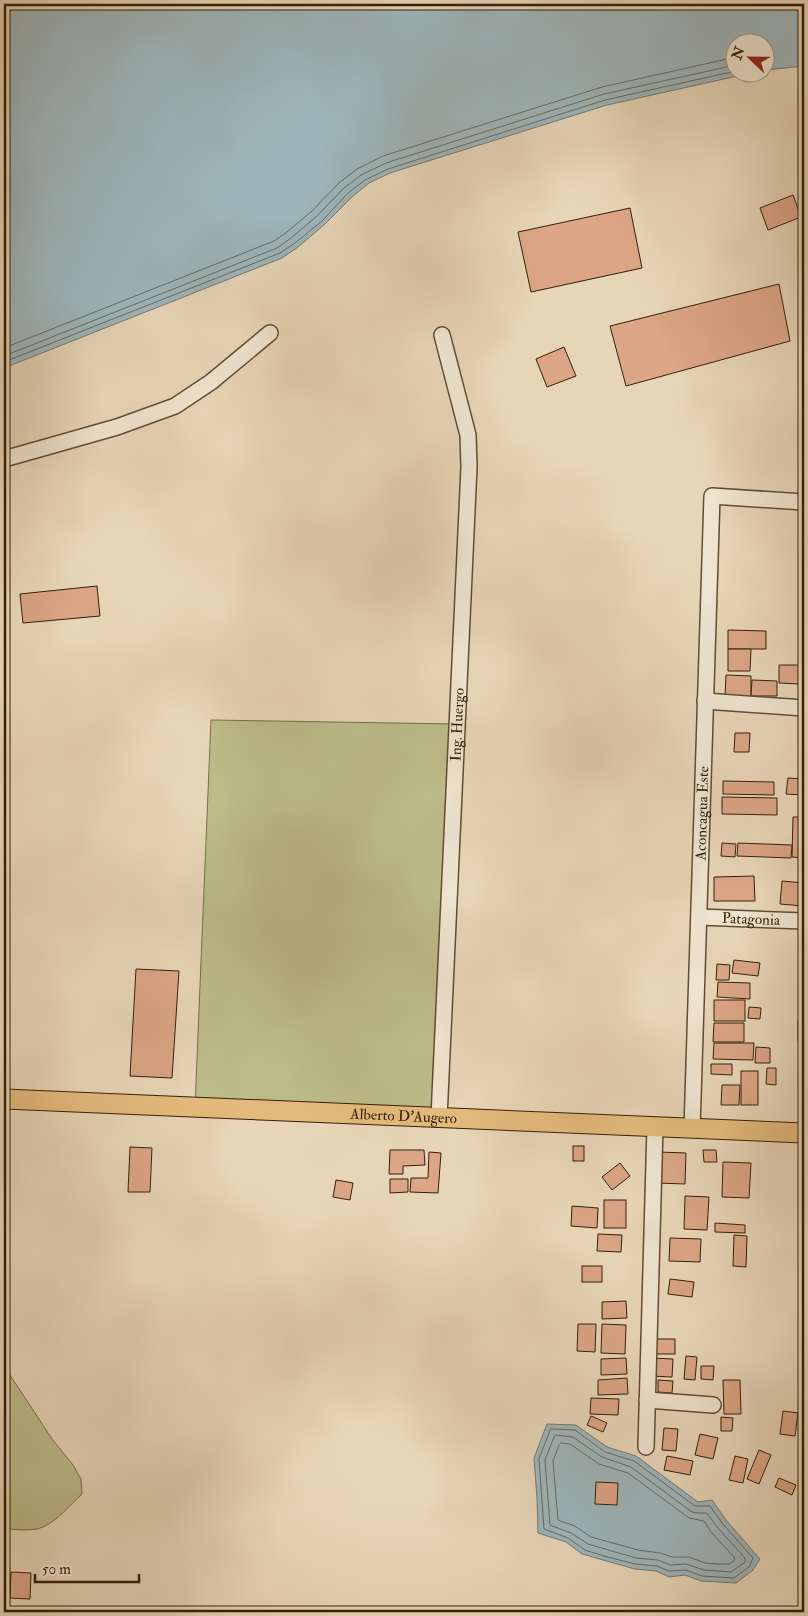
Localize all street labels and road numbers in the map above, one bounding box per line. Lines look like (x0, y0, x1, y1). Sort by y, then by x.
street label: Ing. Huergo (446, 687, 468, 762)
street label: Aconcagua Este (691, 766, 713, 862)
street label: Patagonia (722, 908, 781, 930)
street label: Alberto D'Augero (349, 1104, 457, 1128)

